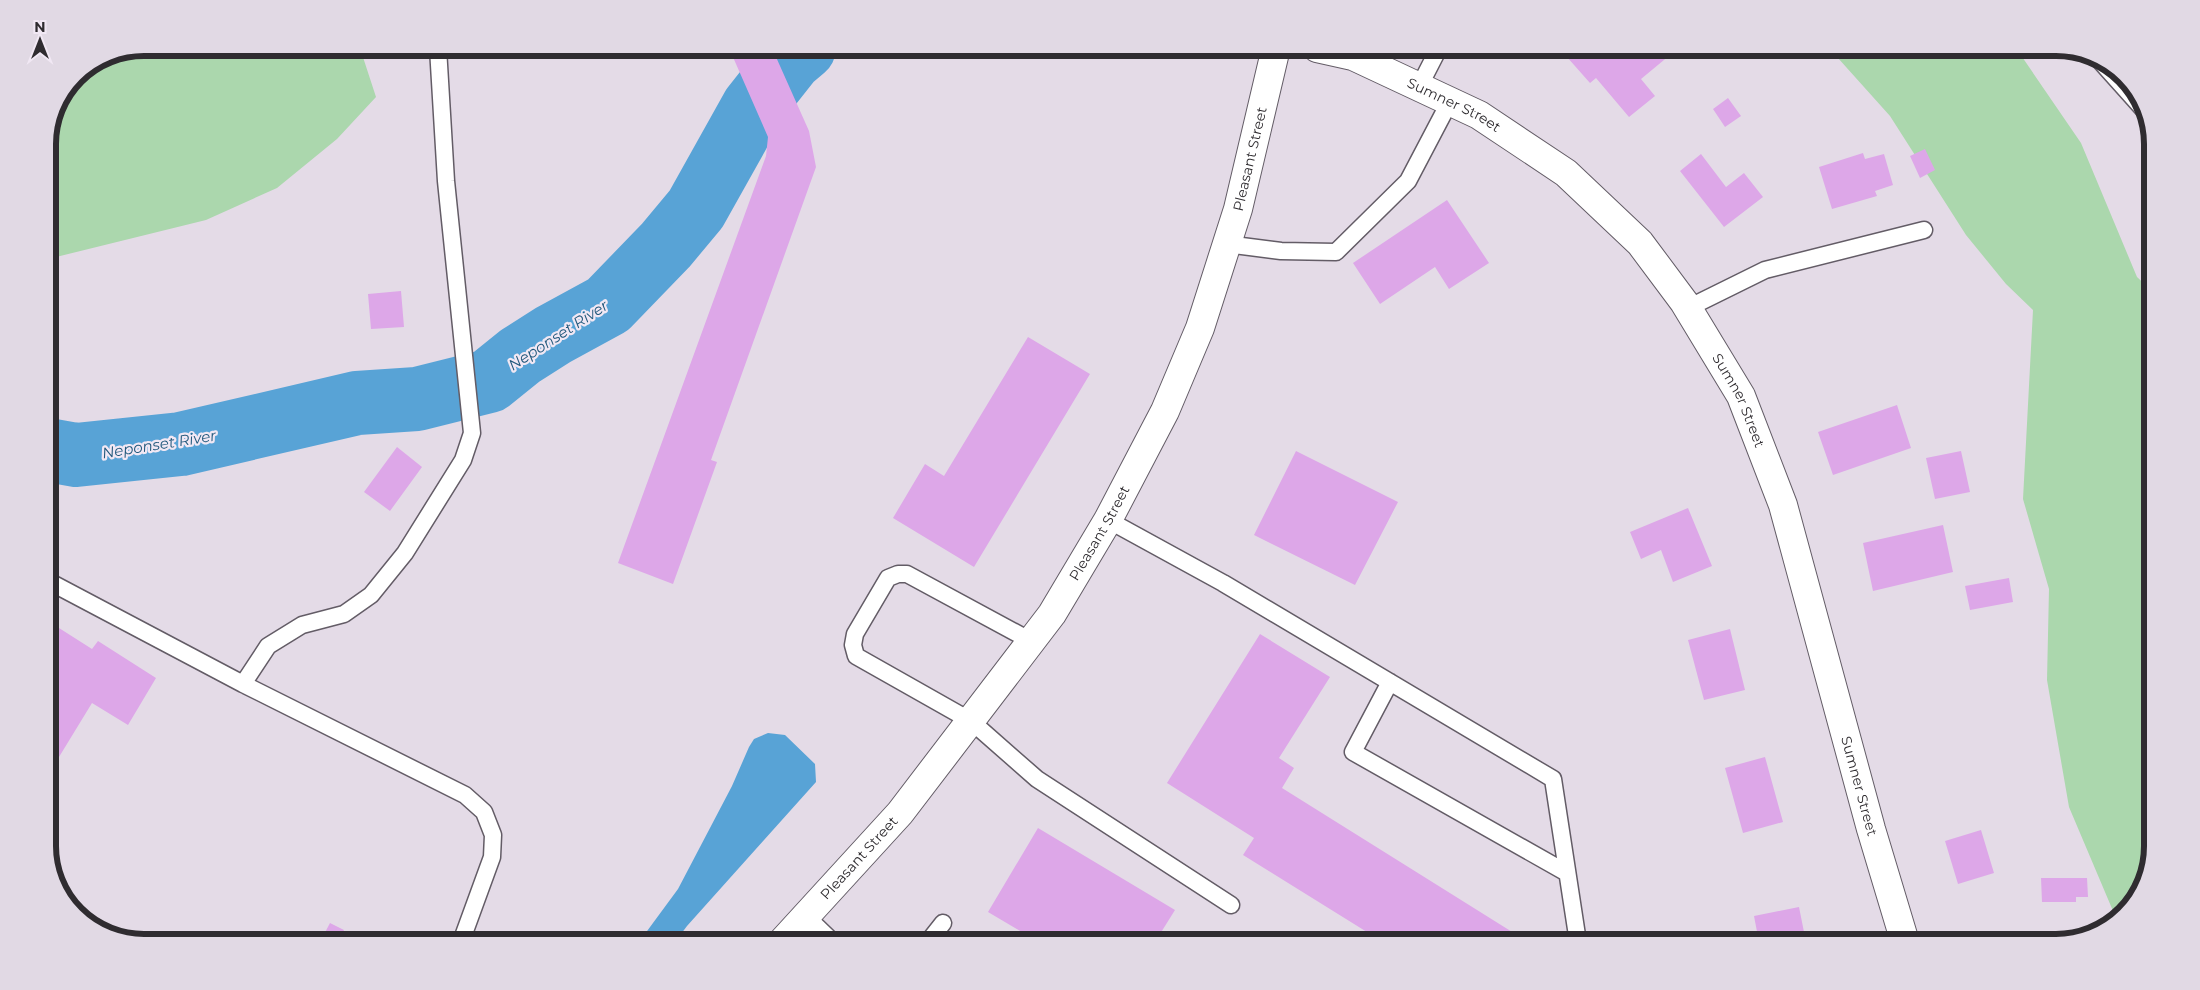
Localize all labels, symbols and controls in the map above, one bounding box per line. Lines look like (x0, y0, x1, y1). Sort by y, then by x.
north arrow (15, 15, 65, 65)
text: N (34, 18, 46, 36)
street label: Sumner Street (1404, 74, 1504, 136)
street label: Pleasant Street (1229, 105, 1271, 213)
water label: Neponset River (504, 295, 612, 374)
street label: Sumner Street (1708, 350, 1769, 450)
water label: Neponset River (101, 425, 218, 462)
street label: Pleasant Street (1065, 482, 1134, 584)
street label: Sumner Street (1837, 734, 1882, 838)
street label: Pleasant Street (816, 812, 902, 903)

